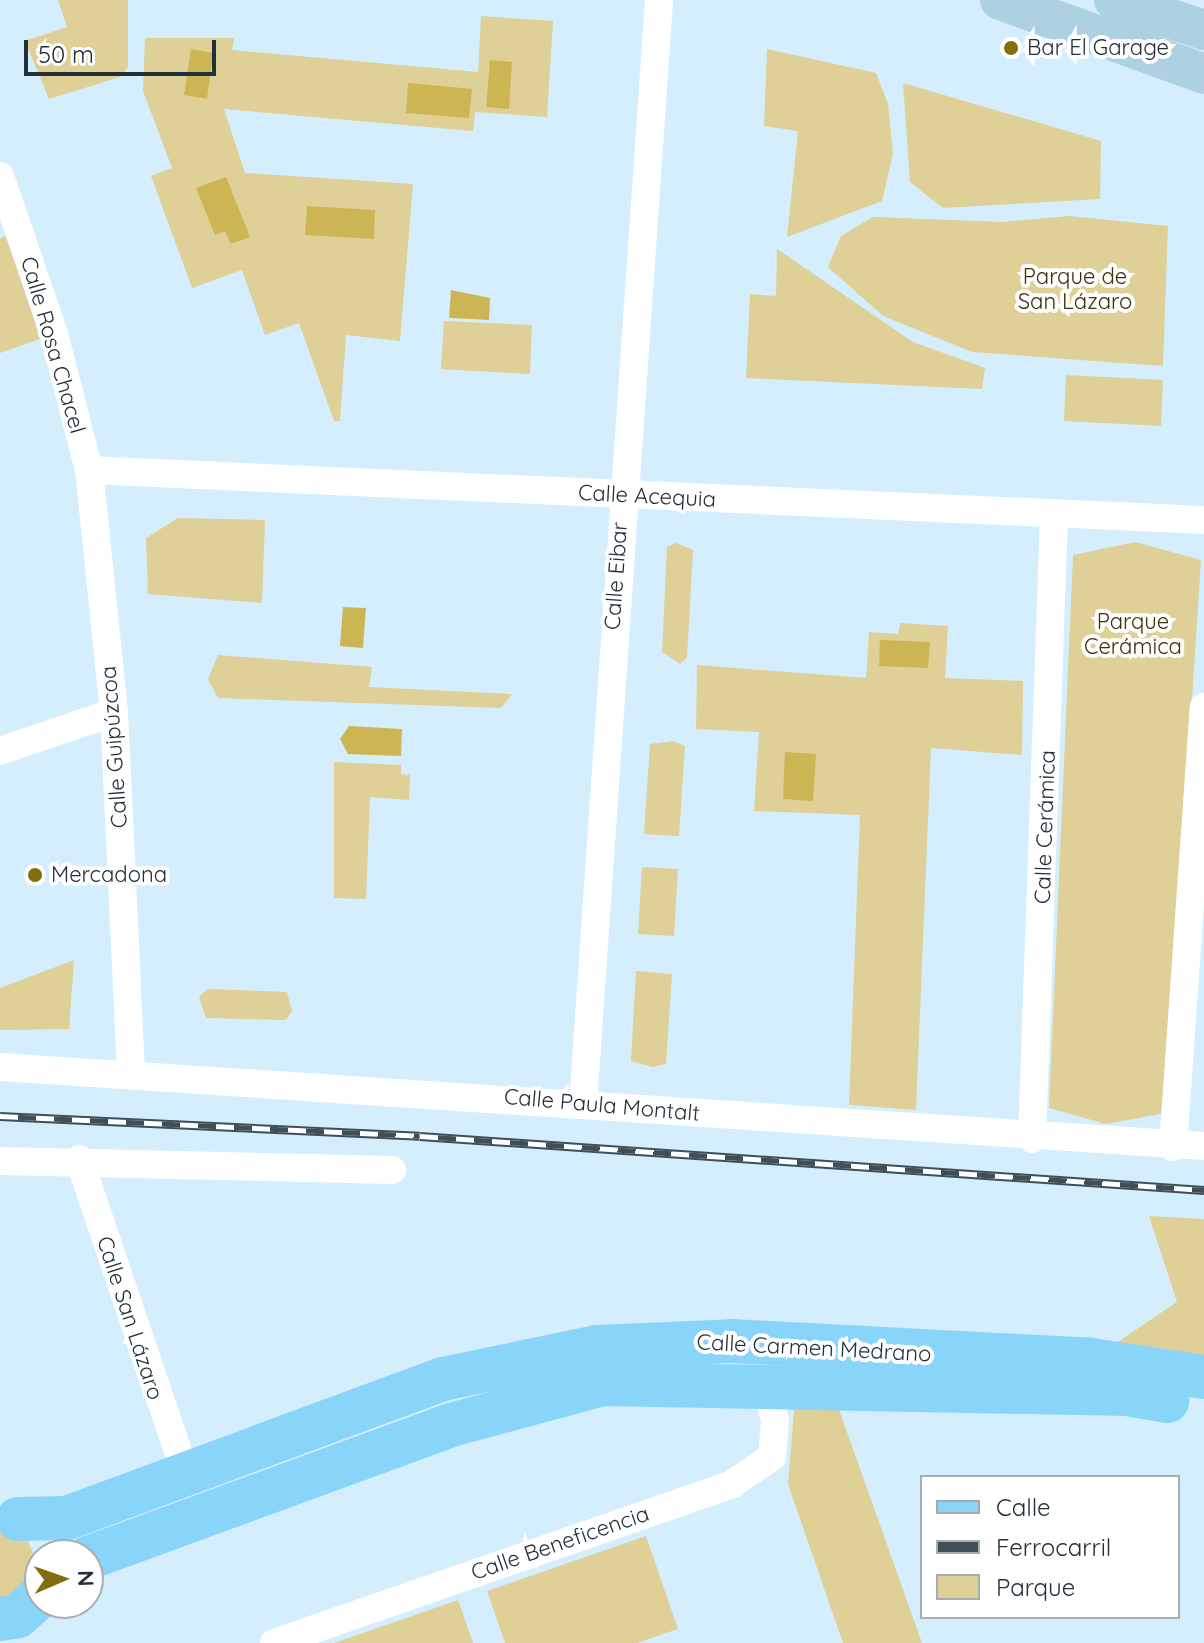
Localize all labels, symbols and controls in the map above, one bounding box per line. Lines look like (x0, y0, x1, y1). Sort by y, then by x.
scale bar (28, 24, 220, 74)
place label: Bar El Garage (1027, 35, 1169, 61)
text: 50 m (38, 39, 94, 69)
marker: Bar El Garage (1002, 39, 1020, 57)
street label: Calle Rosa Chacel (15, 253, 91, 437)
park label: Parque de San Lázaro (1018, 263, 1132, 314)
street label: Calle Acequia (577, 479, 717, 513)
street label: Calle Eibar (599, 521, 633, 631)
park label: Parque Cerámica (1084, 608, 1182, 660)
street label: Calle Guipúzcoa (95, 665, 133, 829)
street label: Calle Cerámica (1029, 750, 1061, 904)
place label: Mercadona (51, 862, 167, 888)
marker: Mercadona (26, 866, 44, 884)
street label: Calle Paula Montalt (503, 1083, 701, 1127)
street label: Calle San Lázaro (91, 1233, 169, 1403)
street label: Calle Carmen Medrano (696, 1329, 932, 1367)
legend (920, 1475, 1180, 1619)
text: Calle (996, 1492, 1051, 1522)
street label: Calle Beneficencia (468, 1500, 652, 1586)
text: Ferrocarril (996, 1532, 1111, 1562)
north arrow (24, 1539, 104, 1619)
text: N (72, 1570, 100, 1587)
text: Parque (996, 1572, 1075, 1602)

